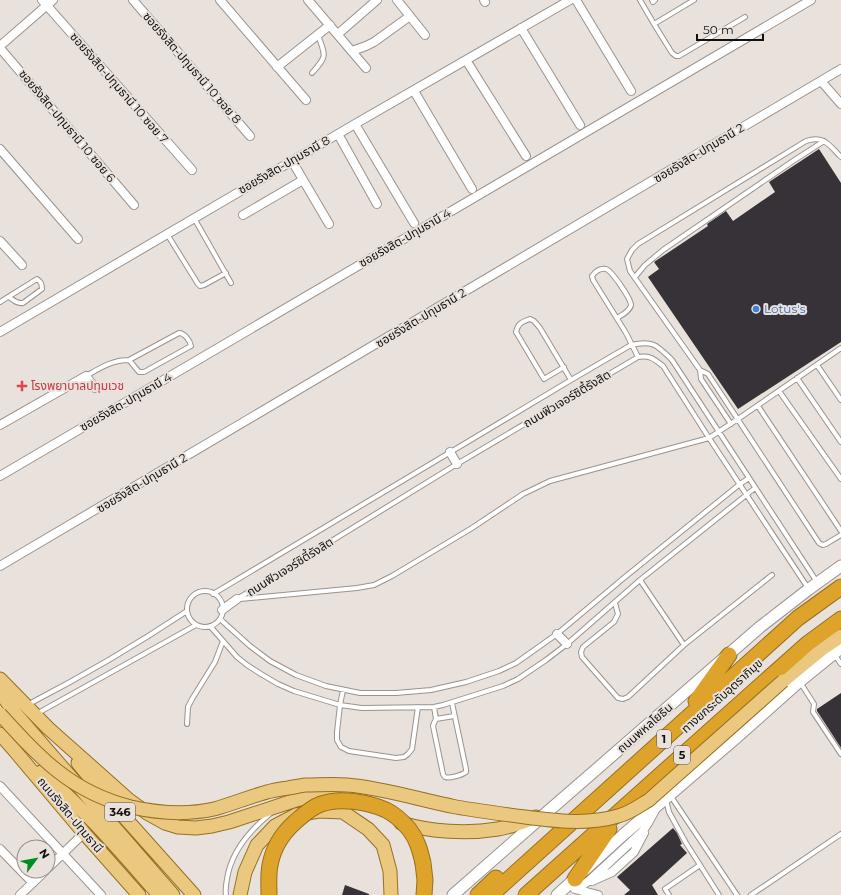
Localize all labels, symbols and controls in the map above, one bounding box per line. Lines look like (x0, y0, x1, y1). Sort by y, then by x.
street label: ซอยรังสิต-ปทุมธานี 10 ซอย 8 (140, 9, 245, 127)
scale bar (697, 16, 763, 42)
text: 50 m (703, 22, 734, 37)
street label: ซอยรังสิต-ปทุมธานี 10 ซอย 7 (67, 29, 172, 146)
street label: ซอยรังสิต-ปทุมธานี 10 ซอย 6 (16, 66, 119, 185)
street label: ซอยรังสิต-ปทุมธานี 2 (651, 120, 747, 185)
street label: ซอยรังสิต-ปทุมธานี 8 (235, 132, 333, 197)
street label: ซอยรังสิต-ปทุมธานี 4 (356, 205, 454, 270)
street label: ซอยรังสิต-ปทุมธานี 2 (373, 285, 469, 350)
place label: Lotus's (764, 301, 806, 316)
marker: Lotus's (751, 304, 761, 314)
street label: ถนนฟิวเจอร์ซิตี้รังสิต (520, 366, 613, 431)
street label: ซอยรังสิต-ปทุมธานี 4 (77, 369, 175, 434)
place label: โรงพยาบาลปทุมเวช (31, 378, 124, 393)
marker: โรงพยาบาลปทุมเวช (16, 380, 28, 392)
street label: ซอยรังสิต-ปทุมธานี 2 (94, 450, 190, 515)
street label: ถนนฟิวเจอร์ซิตี้รังสิต (243, 533, 336, 599)
street label: ทางยกระดับอุตราภิมุข (678, 655, 765, 736)
street label: ถนนพหลโยธิน (614, 699, 675, 756)
road number: 1 (657, 730, 671, 748)
road number: 5 (674, 746, 690, 764)
street label: ถนนรังสิต-ปทุมธานี (34, 774, 106, 856)
road number: 346 (105, 803, 135, 821)
north arrow (16, 839, 56, 879)
text: N (36, 846, 53, 861)

